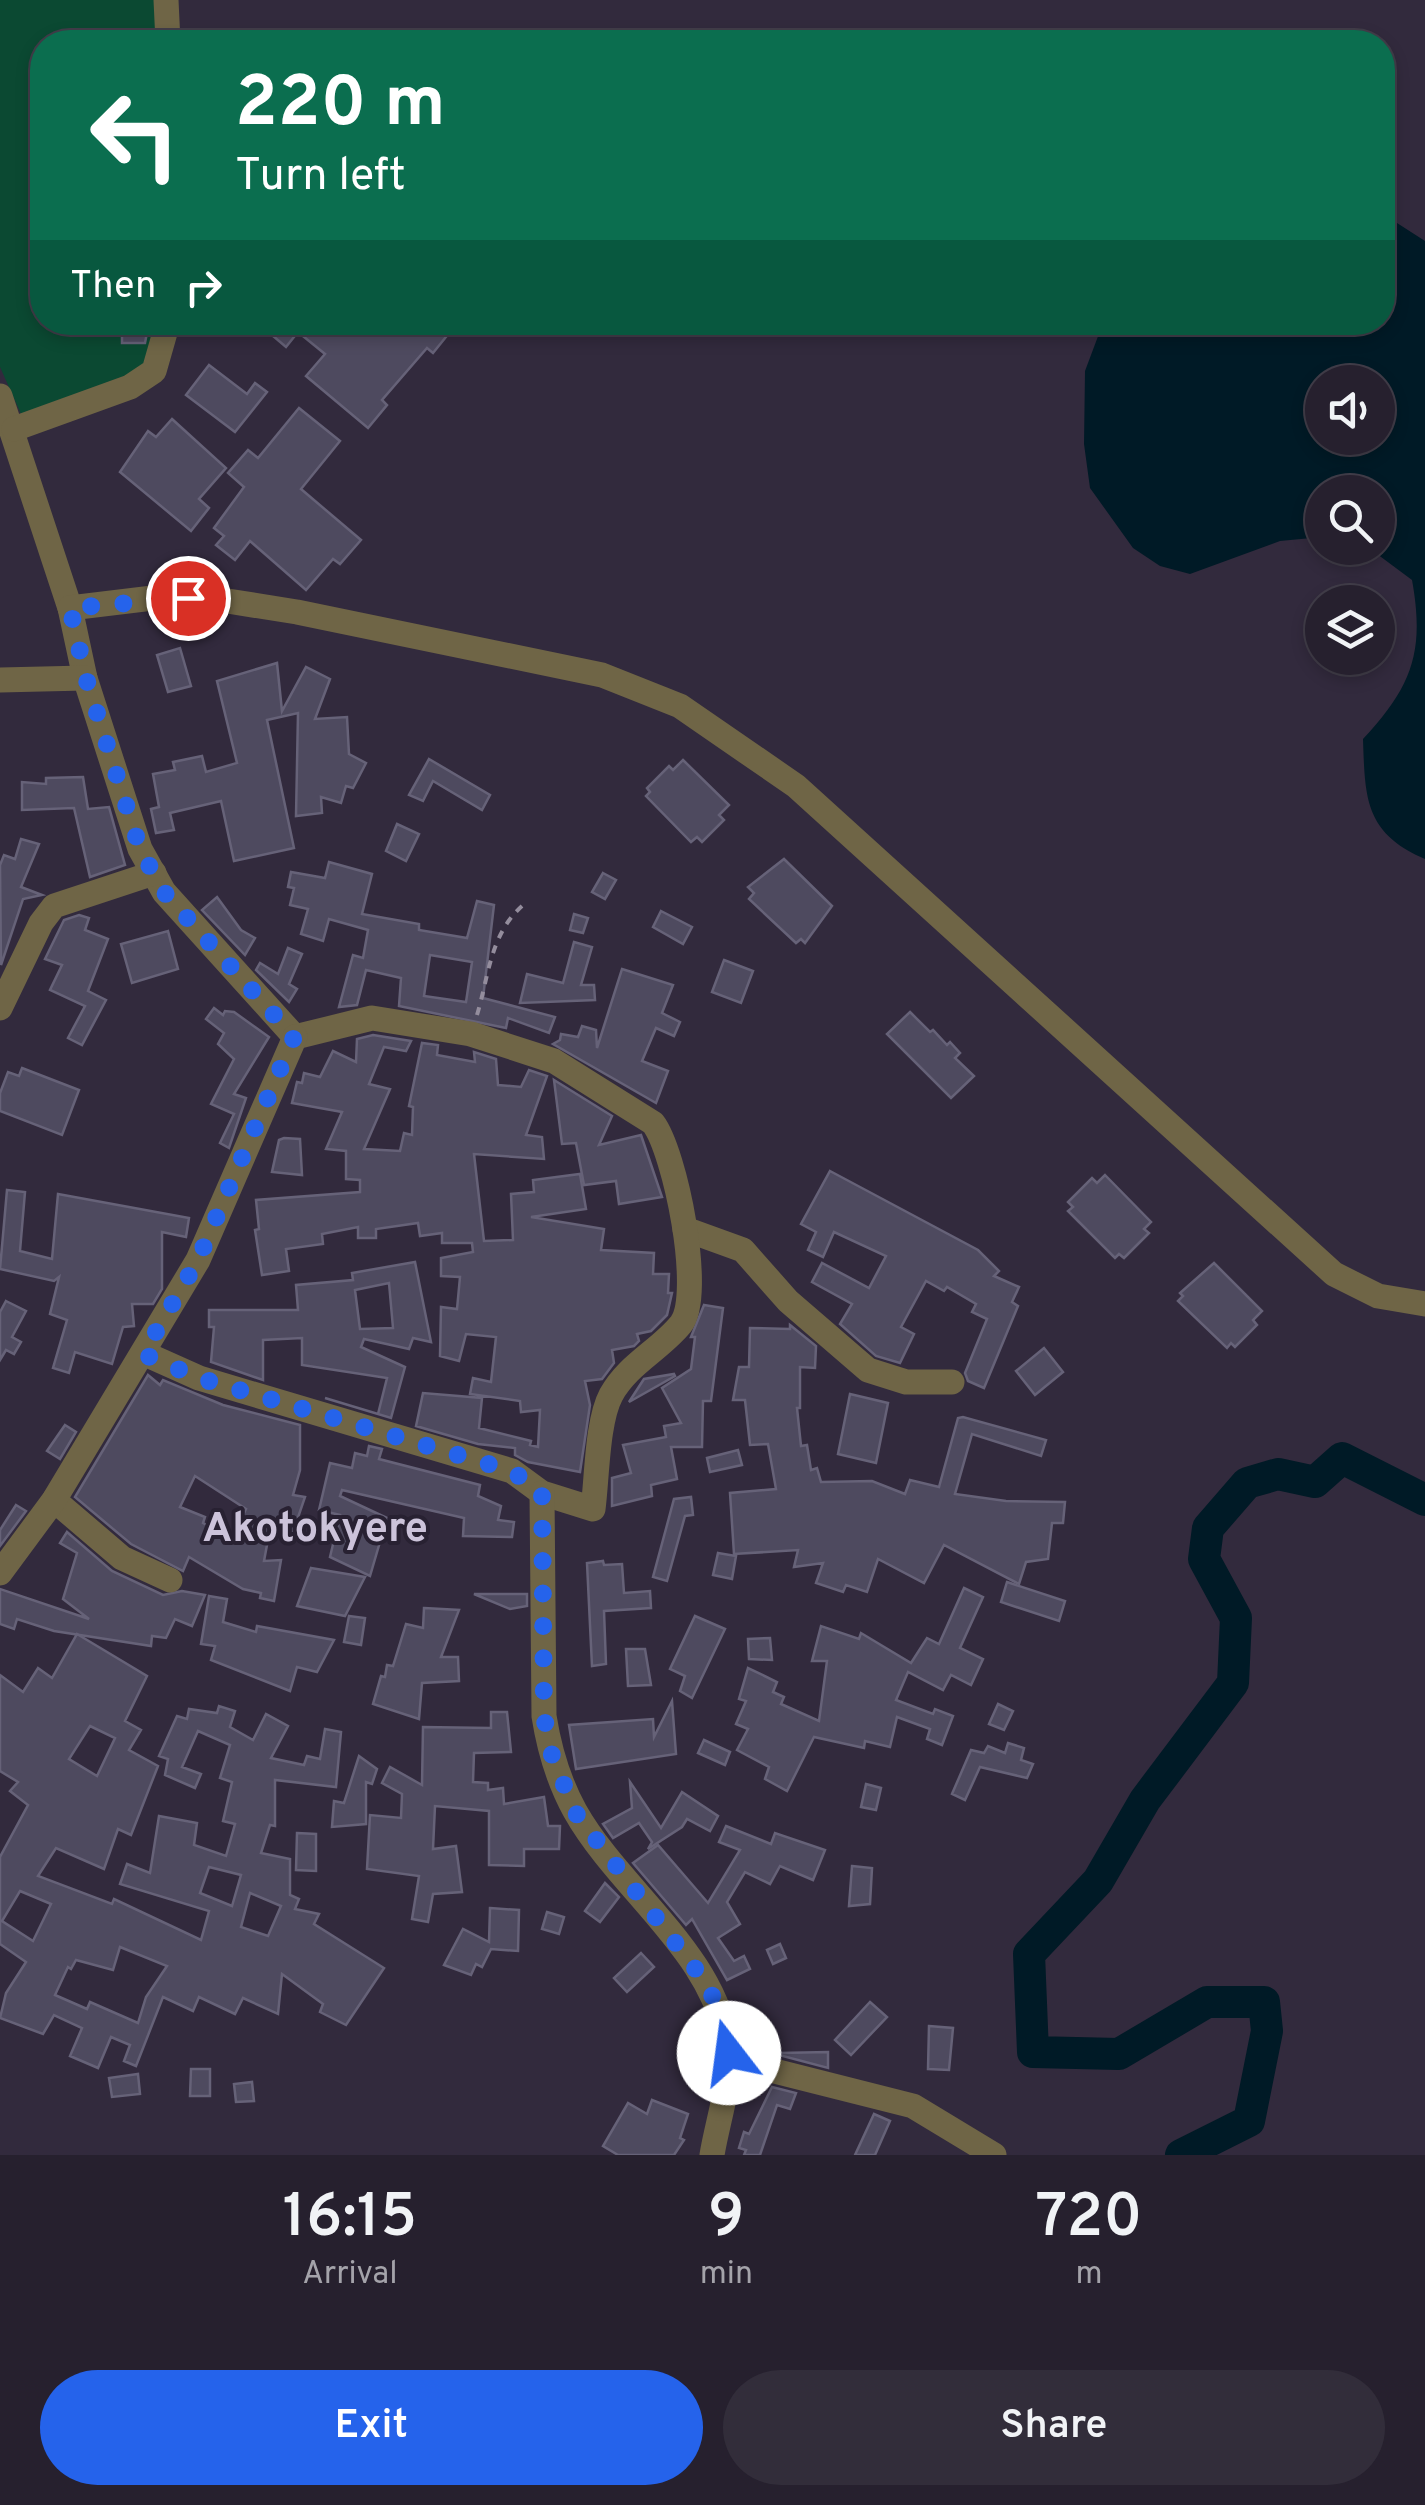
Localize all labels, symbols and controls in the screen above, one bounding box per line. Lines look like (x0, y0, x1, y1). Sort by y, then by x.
text: 220 m (235, 62, 445, 151)
icon: left (70, 70, 200, 200)
text: Turn left (235, 149, 406, 206)
icon: right (176, 260, 231, 315)
text: Then (70, 263, 156, 312)
map controls (1305, 365, 1395, 675)
button: sound (1305, 365, 1395, 455)
button: search (1305, 475, 1395, 565)
pin (146, 556, 231, 641)
icon: arrive (161, 571, 216, 626)
button: layers (1305, 585, 1395, 675)
district label: Akotokyere (202, 1504, 428, 1557)
position arrow (677, 2001, 781, 2105)
text: 16:15 (283, 2182, 417, 2258)
text: 9 (708, 2182, 745, 2258)
text: 720 (1036, 2182, 1142, 2258)
text: Arrival (302, 2255, 398, 2295)
text: min (700, 2255, 753, 2295)
text: m (1075, 2255, 1103, 2295)
button: Exit (40, 2370, 703, 2485)
button: Share (723, 2370, 1385, 2485)

